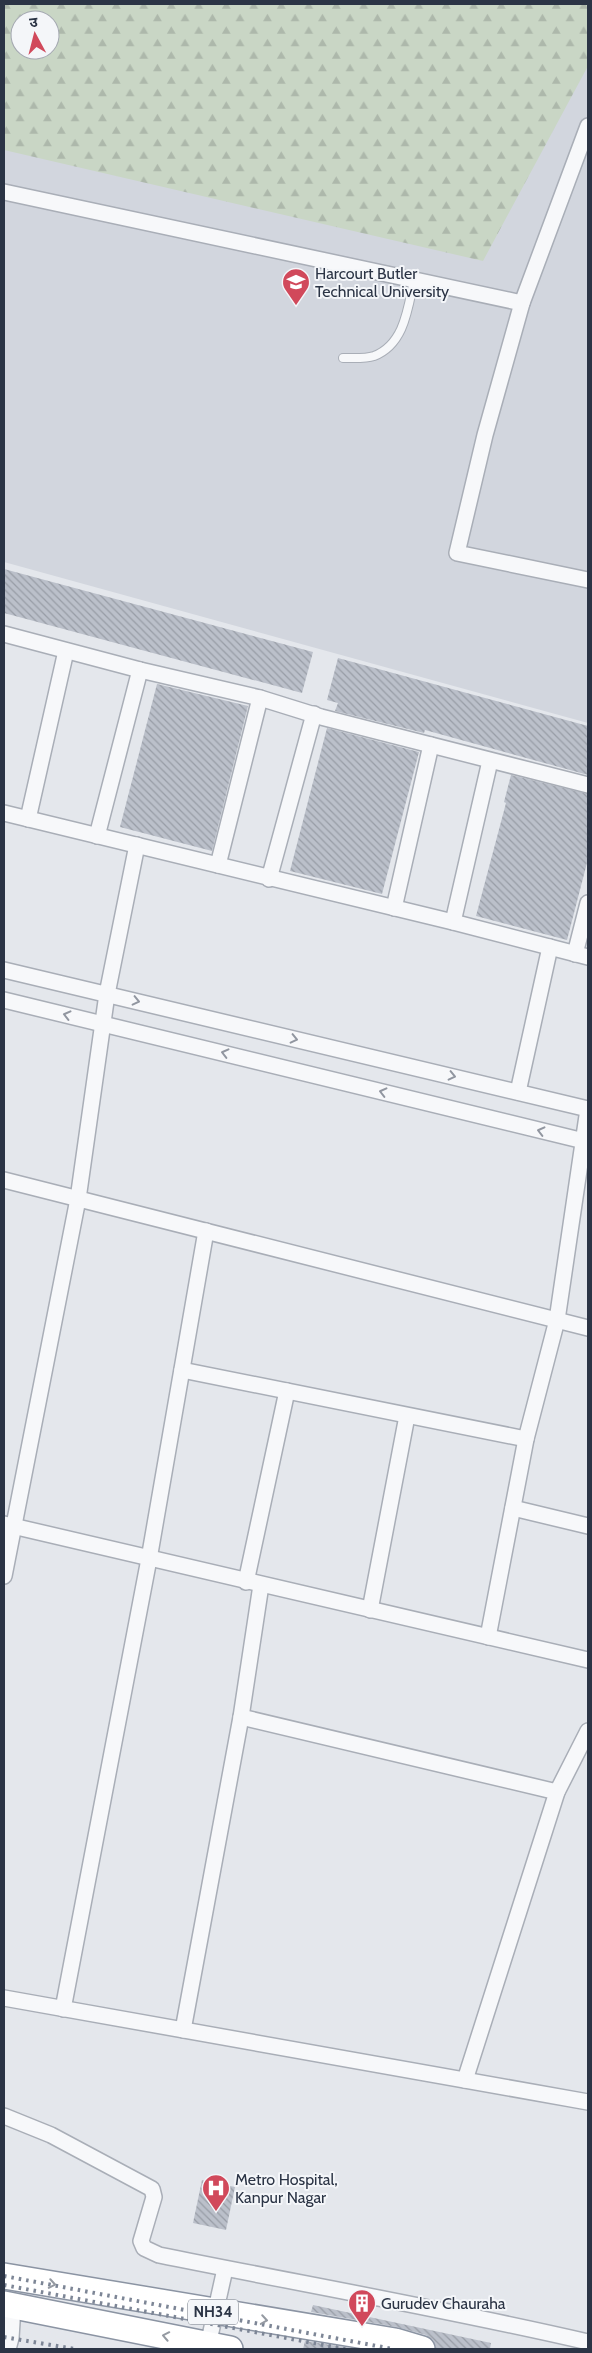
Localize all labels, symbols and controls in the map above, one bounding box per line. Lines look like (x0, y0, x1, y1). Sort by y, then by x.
north arrow (10, 10, 60, 60)
text: उ (28, 13, 39, 32)
place label: Harcourt Butler Technical University (315, 264, 449, 301)
school or university icon: Harcourt Butler Technical University (281, 267, 311, 306)
one-way arrow (132, 995, 141, 1006)
one-way arrow (63, 1010, 72, 1021)
one-way arrow (290, 1033, 299, 1044)
one-way arrow (221, 1048, 230, 1059)
one-way arrow (448, 1070, 457, 1081)
one-way arrow (379, 1087, 388, 1098)
one-way arrow (536, 1126, 545, 1137)
place label: Metro Hospital, Kanpur Nagar (235, 2170, 338, 2207)
hospital icon: Metro Hospital, Kanpur Nagar (201, 2173, 231, 2212)
one-way arrow (47, 2279, 56, 2289)
building icon: Gurudev Chauraha (347, 2288, 377, 2327)
place label: Gurudev Chauraha (381, 2294, 506, 2313)
road number: NH34 (188, 2300, 238, 2324)
one-way arrow (260, 2314, 268, 2325)
one-way arrow (161, 2331, 170, 2342)

